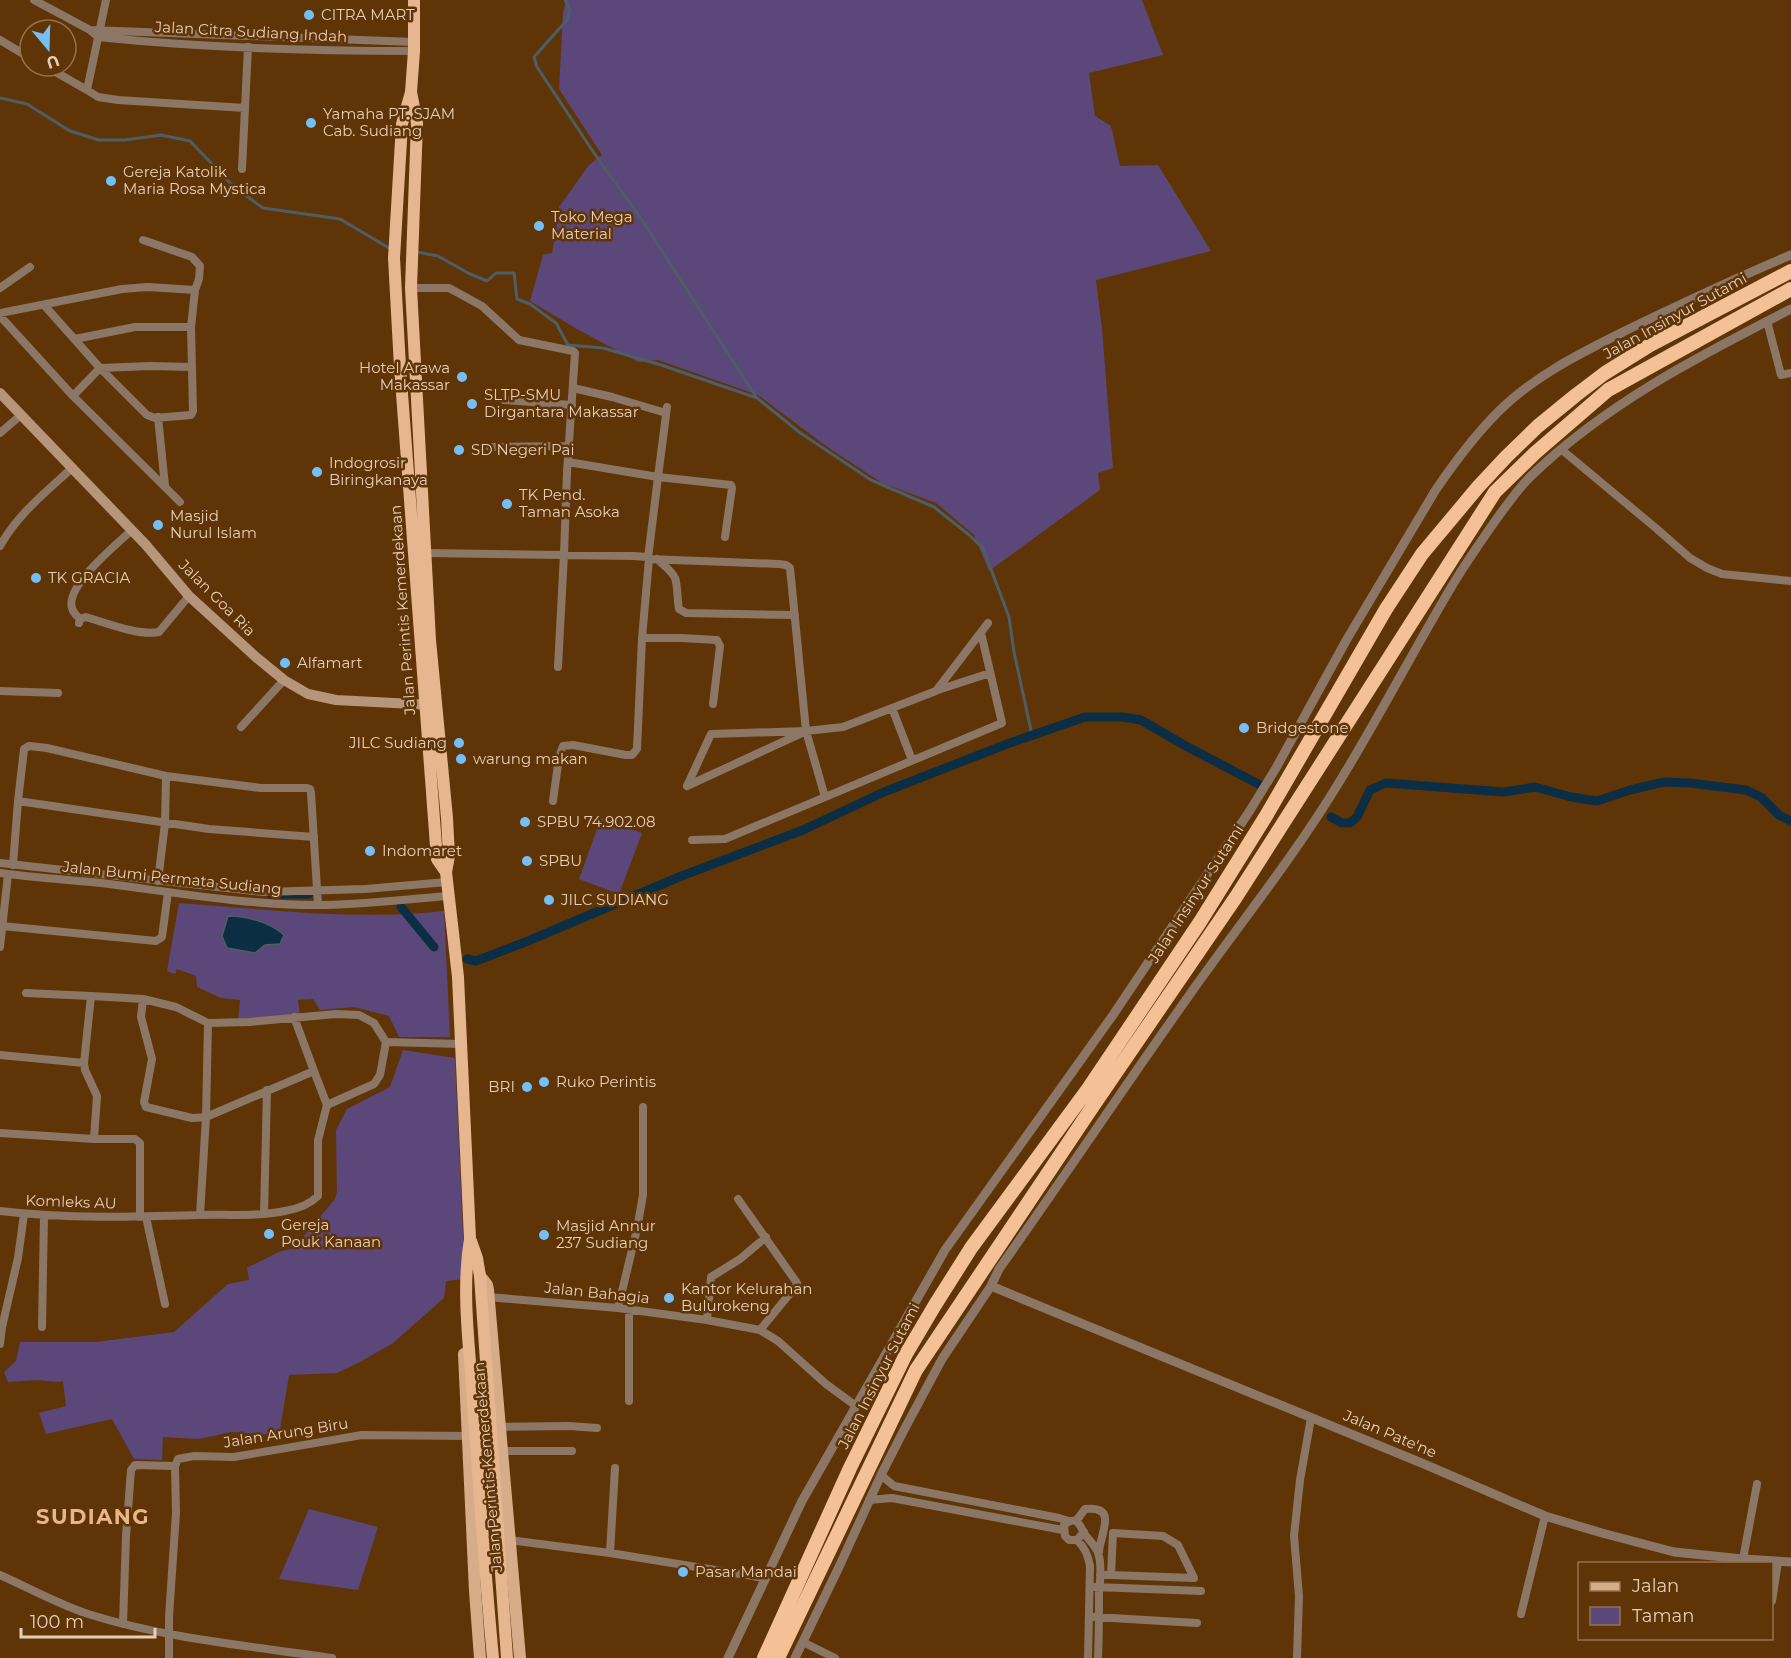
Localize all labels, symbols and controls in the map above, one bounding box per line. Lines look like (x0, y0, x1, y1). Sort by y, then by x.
place label: CITRA MART (321, 5, 415, 24)
marker: CITRA MART (302, 8, 316, 22)
street label: Jalan Citra Sudiang Indah (153, 17, 348, 46)
north arrow (18, 18, 78, 78)
text: U (44, 51, 62, 73)
place label: Yamaha PT. SJAM Cab. Sudiang (323, 104, 455, 140)
marker: Yamaha PT. SJAM Cab. Sudiang (304, 116, 318, 130)
place label: Gereja Katolik Maria Rosa Mystica (123, 162, 266, 198)
marker: Gereja Katolik Maria Rosa Mystica (104, 174, 118, 188)
place label: Toko Mega Material (551, 207, 633, 243)
marker: Toko Mega Material (532, 219, 546, 233)
street label: Jalan Insinyur Sutami (1599, 268, 1750, 363)
place label: Hotel Arawa Makassar (359, 358, 450, 394)
marker: Hotel Arawa Makassar (455, 370, 469, 384)
place label: SLTP-SMU Dirgantara Makassar (484, 385, 639, 421)
marker: SLTP-SMU Dirgantara Makassar (465, 397, 479, 411)
place label: SD Negeri Pai (471, 440, 574, 459)
marker: SD Negeri Pai (452, 443, 466, 457)
place label: Indogrosir Biringkanaya (329, 453, 428, 489)
marker: Indogrosir Biringkanaya (310, 465, 324, 479)
place label: TK Pend. Taman Asoka (519, 485, 620, 521)
marker: TK Pend. Taman Asoka (500, 497, 514, 511)
street label: Jalan Perintis Kemerdekaan (386, 504, 419, 717)
place label: Masjid Nurul Islam (170, 506, 257, 542)
marker: Masjid Nurul Islam (151, 518, 165, 532)
street label: Jalan Goa Ria (174, 555, 260, 640)
place label: TK GRACIA (48, 568, 130, 587)
marker: TK GRACIA (29, 571, 43, 585)
place label: Alfamart (297, 653, 363, 672)
marker: Alfamart (278, 656, 292, 670)
place label: Bridgestone (1256, 718, 1348, 737)
marker: Bridgestone (1237, 721, 1251, 735)
place label: JILC Sudiang (348, 733, 447, 752)
marker: JILC Sudiang (452, 736, 466, 750)
place label: warung makan (473, 749, 588, 768)
marker: warung makan (454, 752, 468, 766)
place label: SPBU 74.902.08 (537, 812, 655, 831)
marker: SPBU 74.902.08 (518, 815, 532, 829)
street label: Jalan Insinyur Sutami (1143, 821, 1247, 967)
place label: Indomaret (382, 841, 462, 860)
marker: Indomaret (363, 844, 377, 858)
place label: SPBU (539, 851, 582, 870)
marker: SPBU (520, 854, 534, 868)
street label: Jalan Bumi Permata Sudiang (61, 856, 283, 898)
place label: JILC SUDIANG (560, 890, 669, 909)
marker: JILC SUDIANG (542, 893, 556, 907)
place label: Ruko Perintis (556, 1072, 656, 1091)
marker: Ruko Perintis (537, 1075, 551, 1089)
place label: BRI (488, 1077, 515, 1096)
marker: BRI (520, 1080, 534, 1094)
street label: Komleks AU (25, 1190, 117, 1213)
place label: Gereja Pouk Kanaan (281, 1215, 381, 1251)
place label: Masjid Annur 237 Sudiang (556, 1216, 656, 1252)
marker: Gereja Pouk Kanaan (262, 1227, 276, 1241)
marker: Masjid Annur 237 Sudiang (537, 1228, 551, 1242)
street label: Jalan Bahagia (543, 1277, 651, 1307)
place label: Kantor Kelurahan Bulurokeng (681, 1279, 812, 1315)
marker: Kantor Kelurahan Bulurokeng (662, 1291, 676, 1305)
street label: Jalan Insinyur Sutami (833, 1300, 924, 1453)
street label: Jalan Perintis Kemerdekaan (469, 1361, 506, 1574)
street label: Jalan Pate'ne (1340, 1405, 1440, 1462)
street label: Jalan Arung Biru (221, 1413, 350, 1452)
district label: SUDIANG (36, 1504, 150, 1529)
place label: Pasar Mandai (695, 1562, 797, 1581)
legend (1578, 1562, 1773, 1640)
marker: Pasar Mandai (676, 1565, 690, 1579)
text: Jalan (1631, 1575, 1679, 1597)
scale bar (21, 1601, 154, 1639)
text: Taman (1632, 1605, 1694, 1627)
text: 100 m (30, 1611, 84, 1633)

